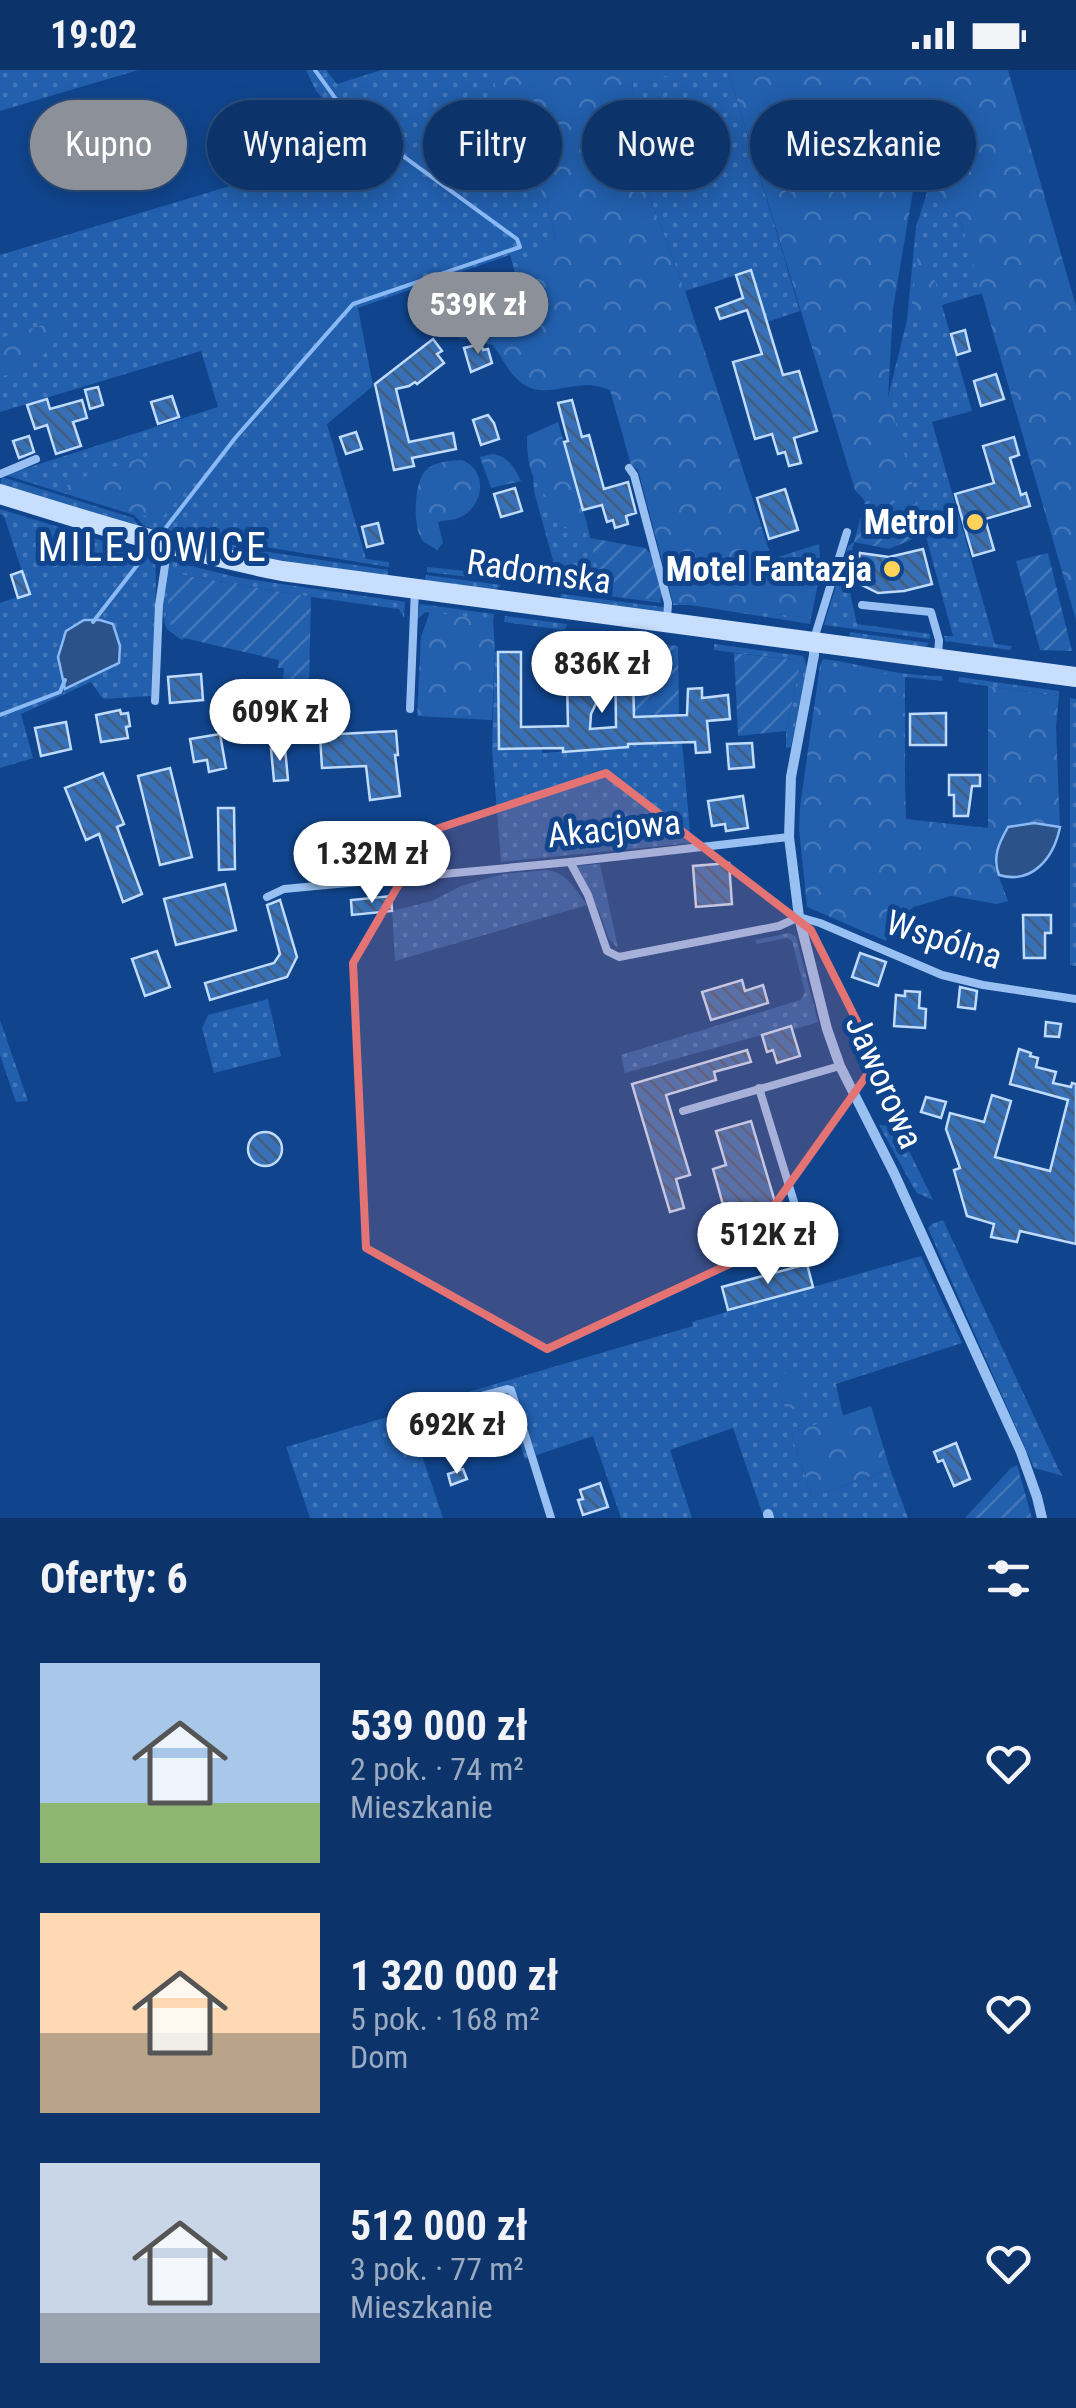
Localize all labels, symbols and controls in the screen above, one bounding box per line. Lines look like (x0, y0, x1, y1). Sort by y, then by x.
text: 19:02 (50, 13, 137, 57)
chip: Kupno (30, 100, 187, 190)
chip: Wynajem (207, 100, 403, 190)
chip: Filtry (423, 100, 562, 190)
chip: Nowe (582, 100, 730, 190)
chip: Mieszkanie (750, 100, 976, 190)
pin: 539K zł (386, 272, 570, 357)
text: 539K zł (429, 285, 527, 323)
place label: Metrol (864, 502, 955, 543)
marker: Metrol (964, 511, 986, 533)
district label: MILEJOWICE (38, 524, 268, 571)
street label: Radomska (464, 542, 614, 602)
place label: Motel Fantazja (666, 549, 872, 590)
marker: Motel Fantazja (881, 558, 903, 580)
pin: 836K zł (510, 631, 694, 716)
text: 836K zł (553, 644, 651, 682)
pin: 609K zł (188, 679, 372, 764)
text: 609K zł (231, 692, 329, 730)
street label: Akacjowa (545, 802, 683, 856)
pin: 1.32M zł (269, 821, 475, 906)
text: 1.32M zł (315, 834, 429, 872)
street label: Wspólna (881, 902, 1007, 978)
street label: Jaworowa (837, 1009, 931, 1155)
pin: 512K zł (676, 1202, 860, 1287)
text: 512K zł (719, 1215, 817, 1253)
pin: 692K zł (365, 1392, 549, 1477)
text: 692K zł (408, 1405, 506, 1443)
icon: filters (981, 1551, 1036, 1606)
text: Oferty: 6 (40, 1554, 188, 1603)
text: 539 000 zł (350, 1701, 528, 1750)
icon: home (120, 1703, 240, 1823)
icon: heart (981, 1736, 1036, 1791)
text: 2 pok. · 74 m² (350, 1750, 524, 1788)
text: Mieszkanie (350, 1788, 493, 1826)
text: 1 320 000 zł (350, 1951, 559, 2000)
icon: home (120, 1953, 240, 2073)
icon: heart (981, 1986, 1036, 2041)
text: 5 pok. · 168 m² (350, 2000, 540, 2038)
text: Dom (350, 2038, 408, 2076)
text: 512 000 zł (350, 2201, 528, 2250)
icon: home (120, 2203, 240, 2323)
icon: heart (981, 2236, 1036, 2291)
text: 3 pok. · 77 m² (350, 2250, 524, 2288)
text: Mieszkanie (350, 2288, 493, 2326)

